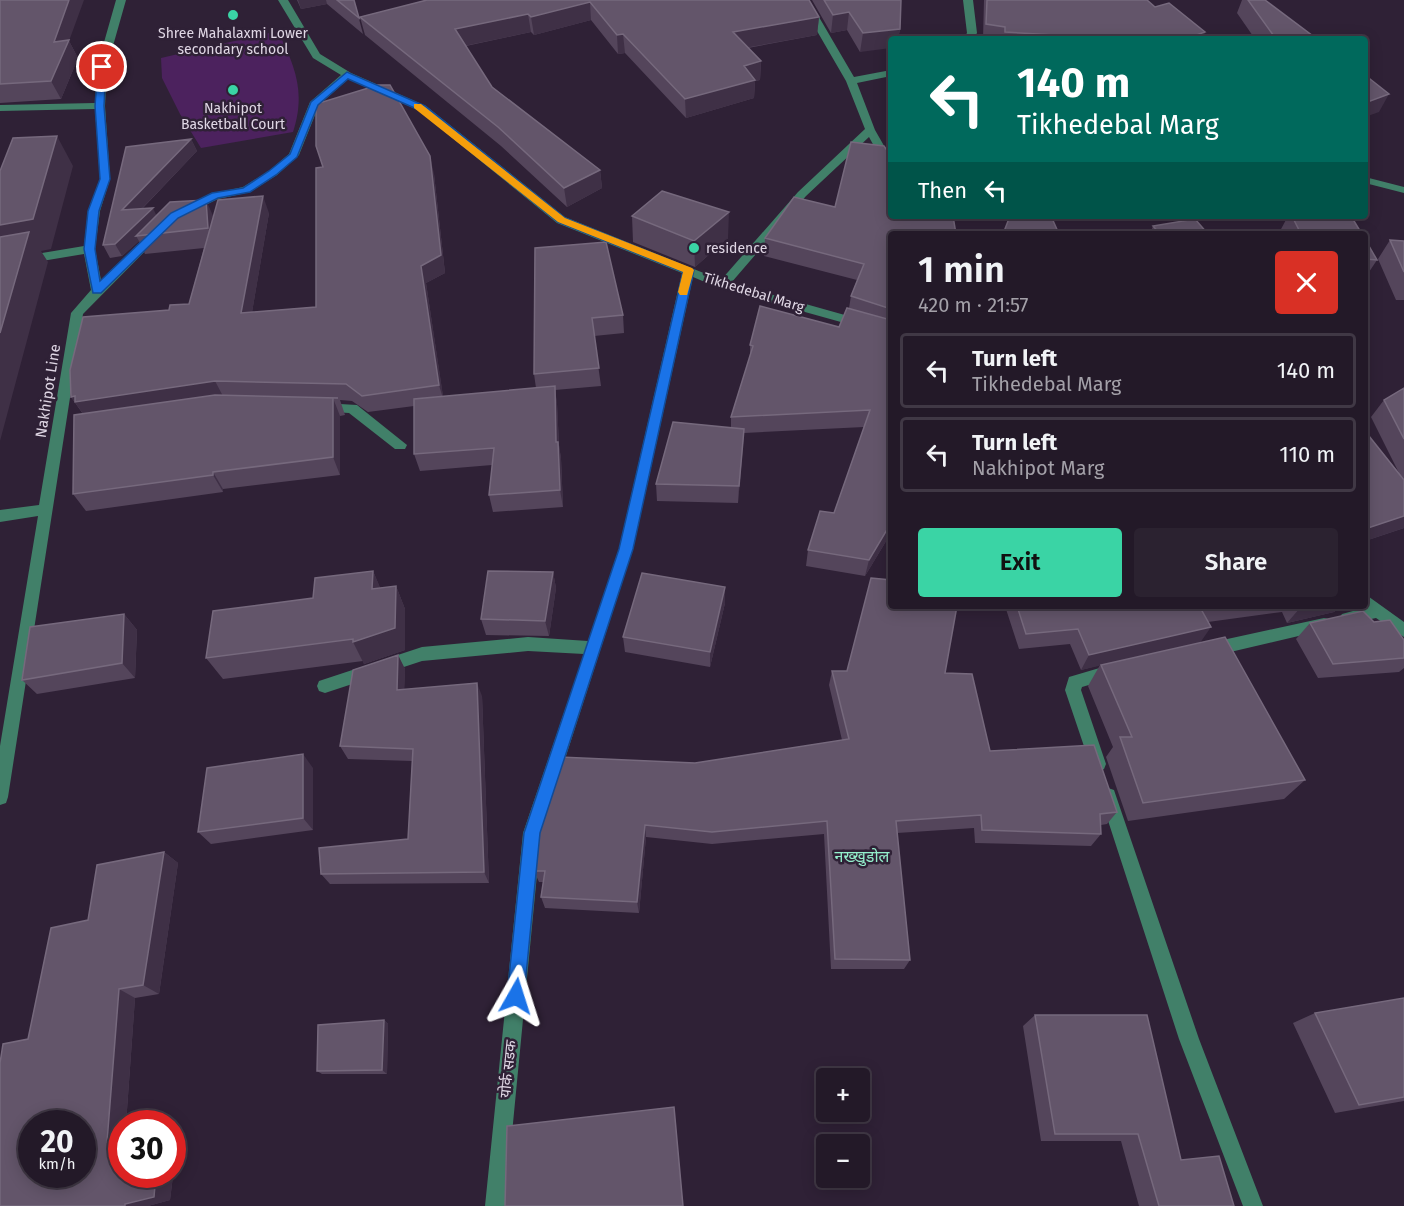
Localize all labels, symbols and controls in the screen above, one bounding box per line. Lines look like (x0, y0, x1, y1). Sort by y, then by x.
marker: Shree Mahalaxmi Lower secondary school (226, 8, 240, 22)
place label: Shree Mahalaxmi Lower secondary school (158, 25, 309, 58)
pin (76, 41, 127, 92)
icon: arrive (85, 50, 118, 83)
text: 140 m (1017, 58, 1130, 108)
icon: left (918, 60, 996, 138)
marker: Nakhipot Basketball Court (226, 83, 240, 97)
place label: Nakhipot Basketball Court (181, 100, 286, 133)
text: Tikhedebal Marg (1017, 109, 1219, 141)
icon: left (979, 174, 1012, 207)
text: Then (918, 177, 967, 204)
place label: residence (706, 240, 767, 257)
marker: residence (687, 241, 701, 255)
text: 1 min (918, 248, 1005, 292)
button: close (1275, 251, 1338, 314)
street label: Tikhedebal Marg (701, 269, 807, 316)
text: 420 m · 21:57 (918, 293, 1029, 317)
street label: Nakhipot Line (32, 343, 64, 439)
text: Turn left (972, 345, 1057, 372)
icon: left (921, 354, 954, 387)
text: 140 m (1277, 357, 1335, 384)
text: Tikhedebal Marg (972, 372, 1121, 396)
text: Turn left (972, 429, 1057, 456)
icon: left (921, 438, 954, 471)
text: 110 m (1279, 441, 1335, 468)
text: Nakhipot Marg (972, 456, 1104, 480)
button: Exit (918, 528, 1122, 597)
button: Share (1134, 528, 1338, 597)
district label: नख्खुडोल (835, 847, 891, 867)
position arrow (484, 964, 548, 1028)
street label: योर्क सडक (496, 1039, 520, 1099)
map controls (816, 1068, 870, 1188)
button: + (816, 1068, 870, 1122)
speed limit sign: 30 (108, 1110, 186, 1188)
text: 20 (40, 1124, 74, 1160)
button: − (816, 1134, 870, 1188)
text: km/h (38, 1155, 76, 1173)

